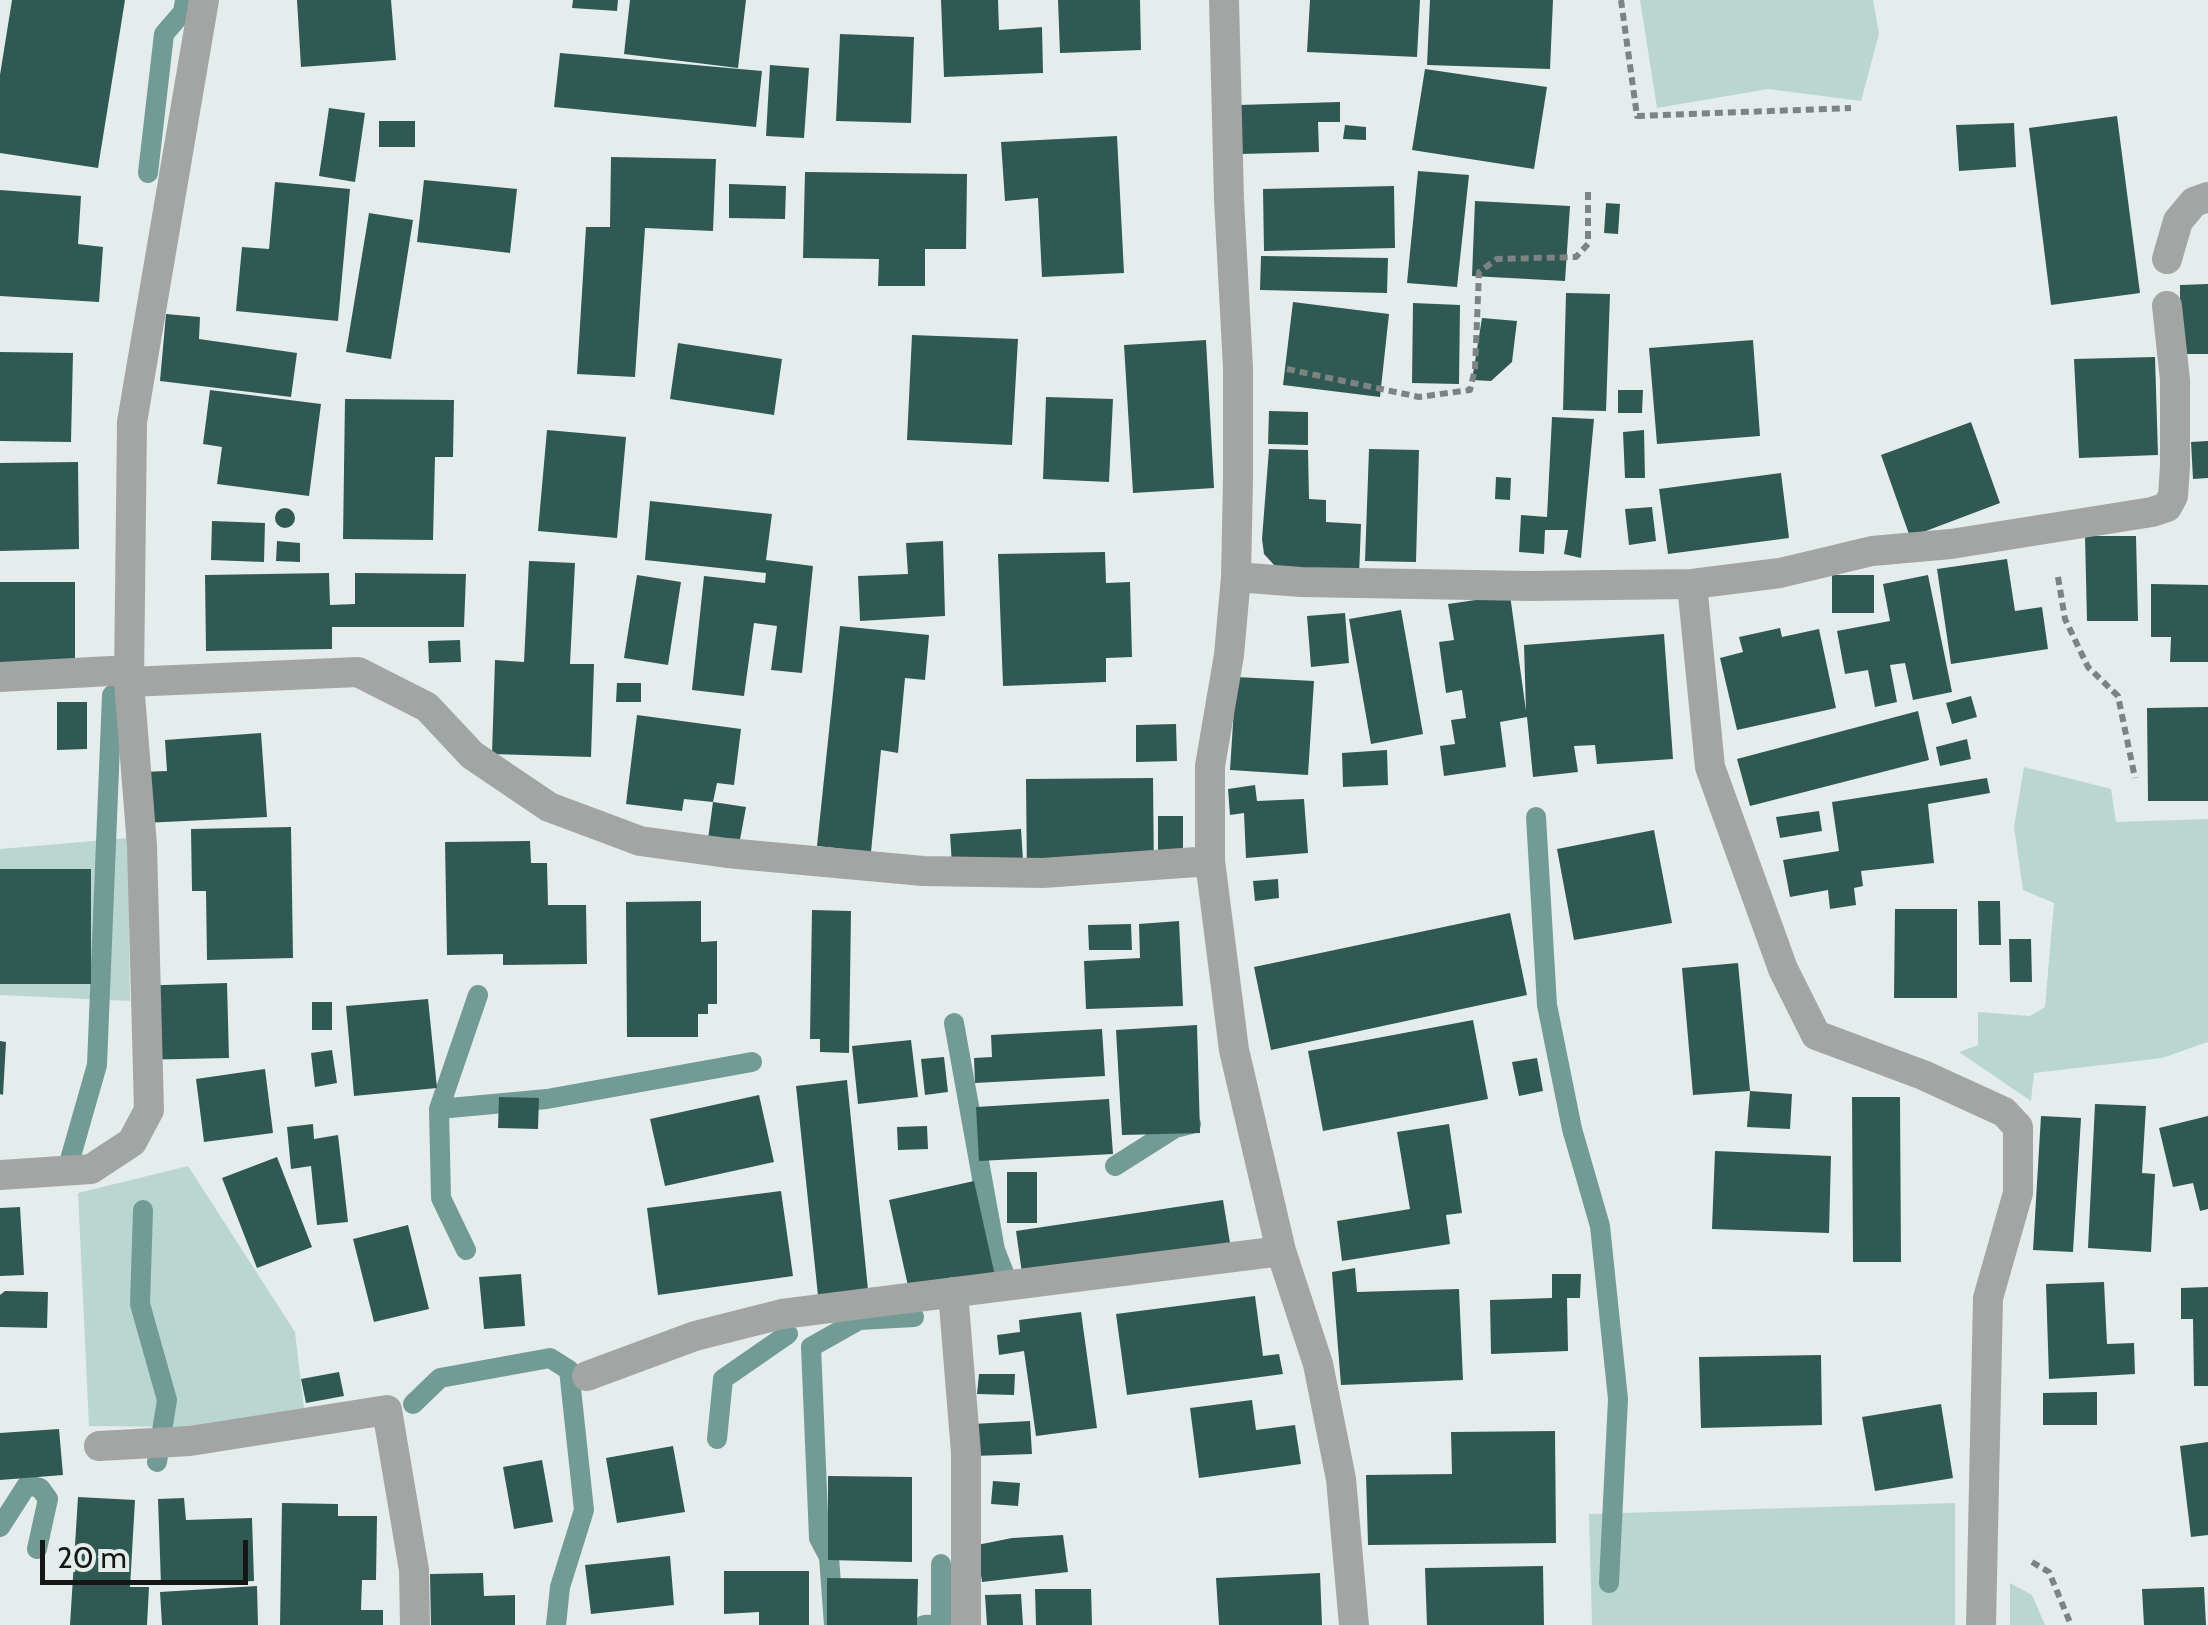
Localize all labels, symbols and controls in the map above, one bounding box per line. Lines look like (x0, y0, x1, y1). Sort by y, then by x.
scale bar (45, 1520, 252, 1582)
text: 20 m (57, 1539, 127, 1576)

